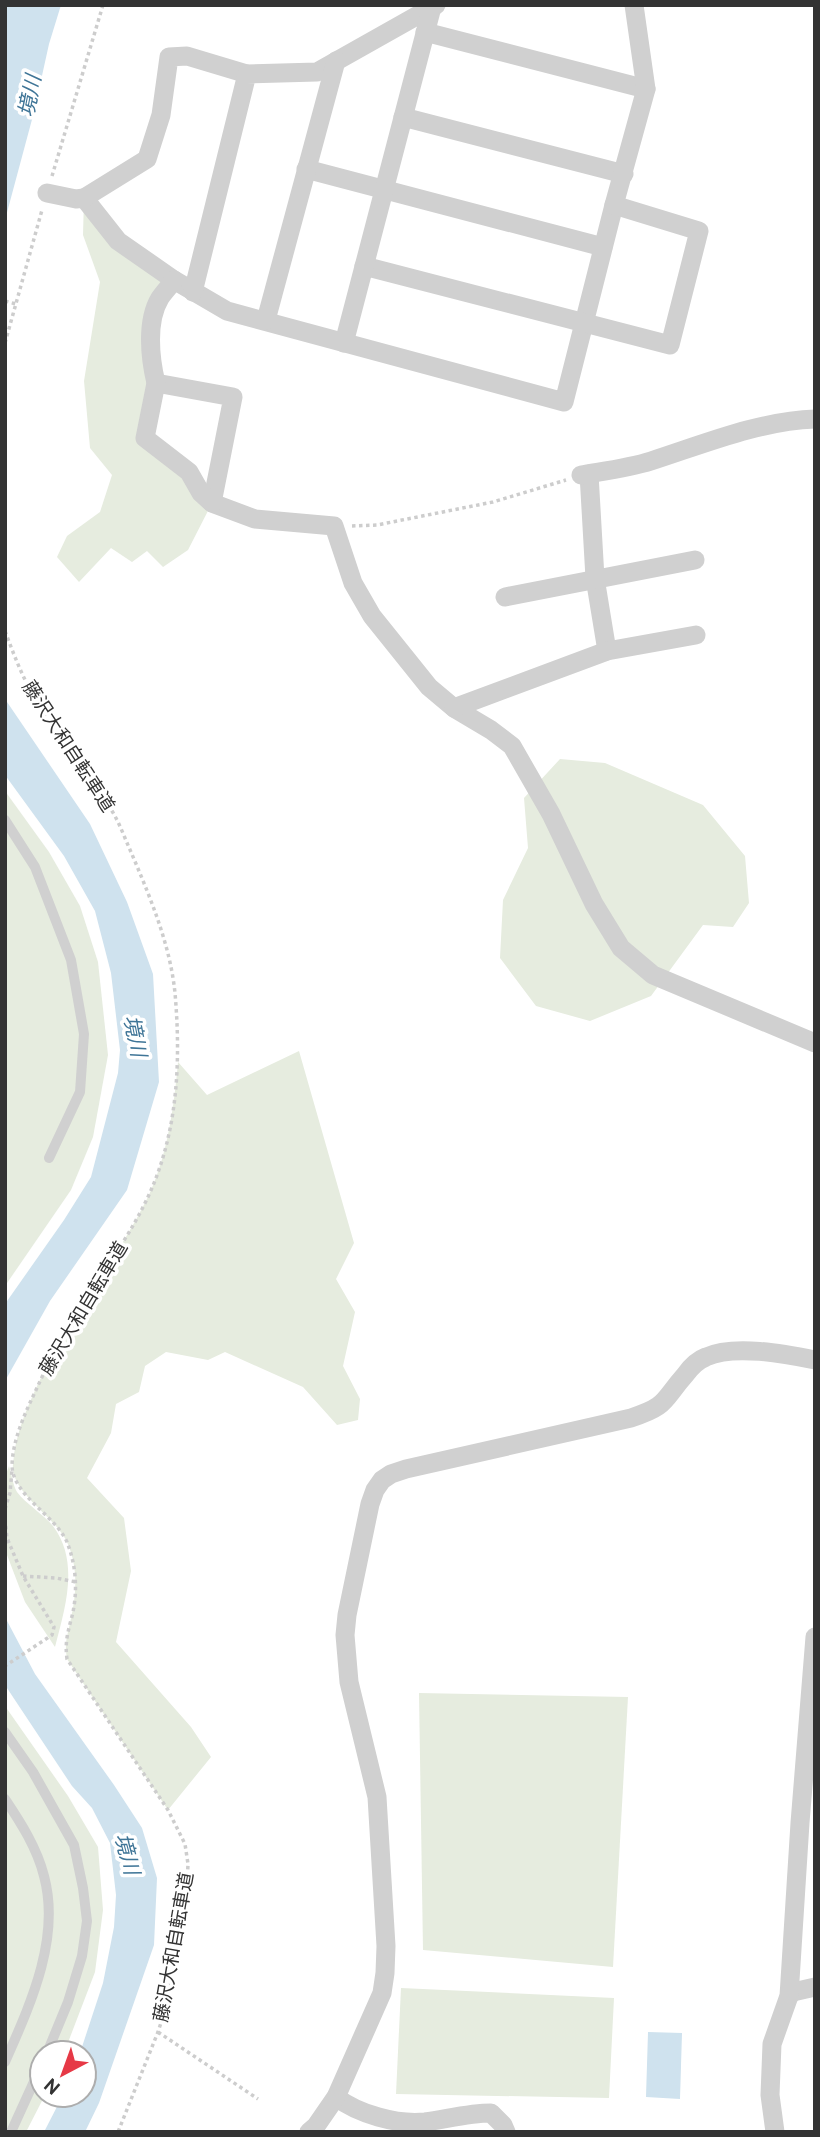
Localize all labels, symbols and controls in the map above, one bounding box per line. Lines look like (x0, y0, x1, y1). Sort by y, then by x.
water label: 境川 (14, 71, 49, 119)
street label: 藤沢大和自転車道 (16, 677, 119, 817)
water label: 境川 (116, 1013, 151, 1061)
street label: 藤沢大和自転車道 (35, 1238, 134, 1380)
water label: 境川 (107, 1831, 145, 1880)
street label: 藤沢大和自転車道 (150, 1870, 200, 2024)
north arrow (28, 2039, 98, 2109)
text: N (40, 2072, 66, 2099)

